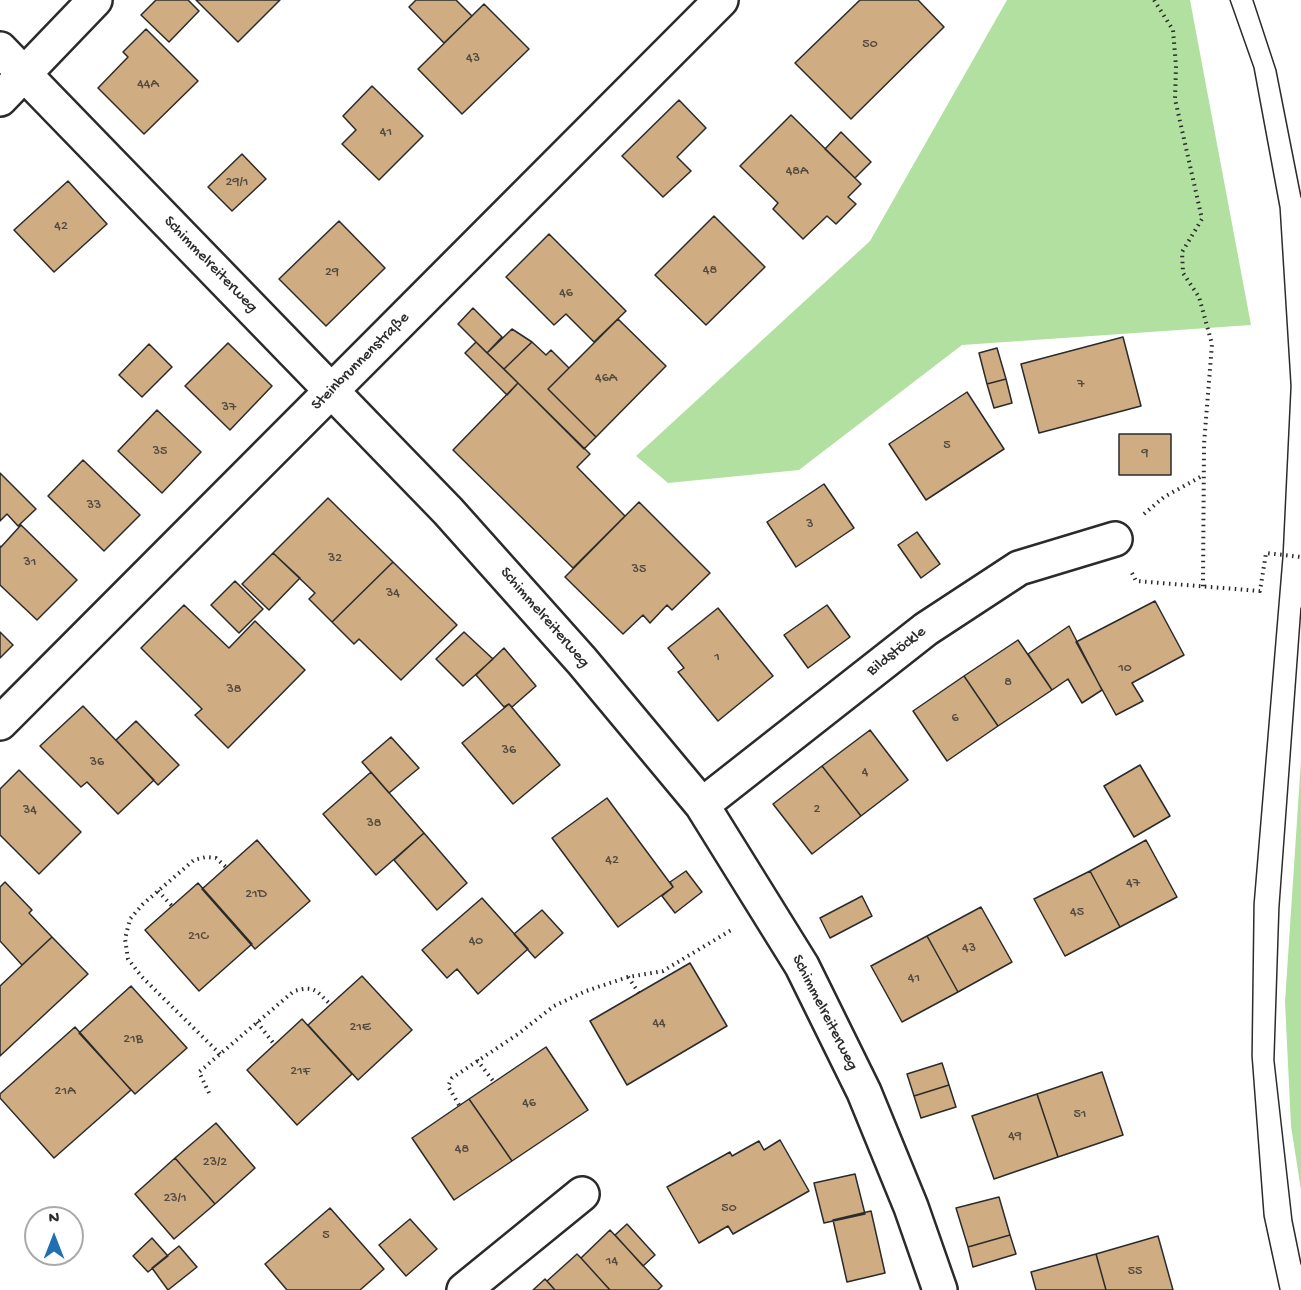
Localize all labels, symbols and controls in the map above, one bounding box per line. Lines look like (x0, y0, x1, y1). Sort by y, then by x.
house number: 50 (862, 37, 878, 53)
house number: 43 (466, 51, 480, 67)
house number: 44A (137, 77, 159, 93)
house number: 41 (380, 125, 392, 141)
house number: 48A (786, 164, 808, 180)
house number: 29/1 (226, 175, 248, 191)
street label: Schimmelreiterweg (159, 213, 261, 317)
house number: 42 (54, 219, 68, 235)
house number: 48 (703, 263, 717, 279)
house number: 29 (325, 265, 339, 281)
house number: 46 (559, 286, 573, 302)
street label: Steinbrunnenstraße (308, 309, 414, 415)
house number: 46A (595, 371, 617, 387)
house number: 7 (1077, 377, 1085, 393)
house number: 37 (222, 400, 236, 416)
house number: 5 (943, 438, 951, 454)
house number: 35 (153, 444, 167, 460)
house number: 9 (1141, 446, 1149, 462)
house number: 33 (87, 498, 101, 514)
house number: 3 (806, 517, 814, 533)
house number: 32 (328, 551, 342, 567)
house number: 31 (24, 555, 36, 571)
house number: 35 (632, 562, 646, 578)
street label: Schimmelreiterweg (495, 564, 593, 672)
house number: 34 (386, 586, 400, 602)
street label: Bildstöckle (864, 623, 930, 681)
house number: 1 (714, 650, 720, 666)
house number: 10 (1118, 661, 1132, 677)
house number: 8 (1004, 675, 1012, 691)
house number: 38 (227, 682, 241, 698)
house number: 6 (951, 711, 959, 727)
house number: 36 (502, 743, 516, 759)
house number: 36 (90, 755, 104, 771)
house number: 4 (862, 765, 868, 781)
house number: 2 (814, 802, 820, 818)
house number: 34 (23, 803, 37, 819)
house number: 38 (367, 816, 381, 832)
house number: 42 (605, 853, 619, 869)
house number: 47 (1126, 876, 1140, 892)
house number: 21D (245, 887, 267, 903)
house number: 45 (1070, 905, 1084, 921)
house number: 21C (188, 929, 208, 945)
house number: 40 (469, 934, 483, 950)
house number: 43 (962, 941, 976, 957)
street label: Schimmelreiterweg (787, 952, 861, 1074)
house number: 41 (908, 971, 920, 987)
house number: 44 (652, 1016, 666, 1032)
house number: 21E (349, 1020, 371, 1036)
house number: 21B (123, 1032, 143, 1048)
house number: 21F (290, 1064, 310, 1080)
house number: 21A (55, 1084, 75, 1100)
house number: 46 (522, 1096, 536, 1112)
house number: 51 (1073, 1107, 1087, 1123)
house number: 49 (1008, 1129, 1022, 1145)
house number: 48 (455, 1142, 469, 1158)
house number: 23/2 (203, 1155, 227, 1171)
house number: 23/1 (163, 1191, 187, 1207)
house number: 50 (721, 1201, 737, 1217)
north arrow (24, 1206, 84, 1266)
text: N (49, 1210, 59, 1229)
house number: 5 (322, 1228, 330, 1244)
house number: 14 (606, 1254, 618, 1270)
house number: 55 (1128, 1264, 1142, 1280)

